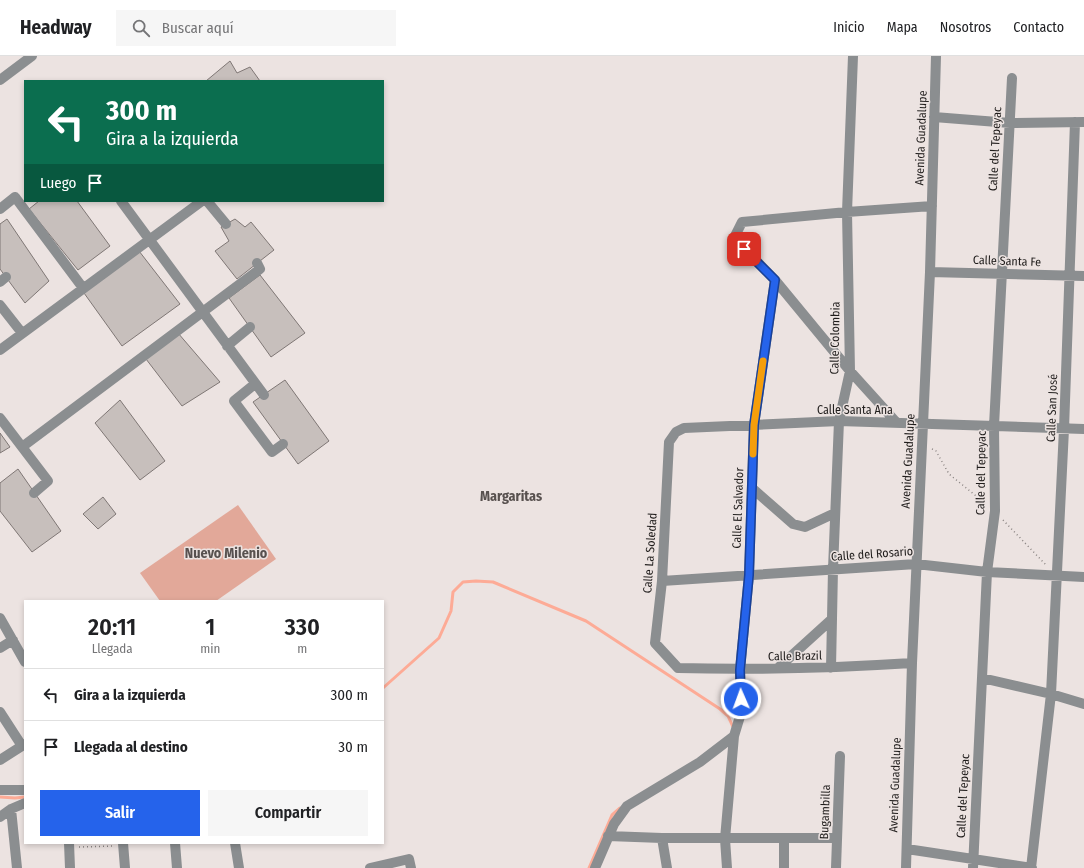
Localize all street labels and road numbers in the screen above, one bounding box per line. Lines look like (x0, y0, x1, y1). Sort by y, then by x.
street label: Avenida Guadalupe (912, 90, 930, 186)
street label: Calle del Tepeyac (986, 106, 1004, 192)
street label: Calle Santa Fe (973, 253, 1041, 269)
street label: Calle Colombia (827, 301, 843, 375)
street label: Calle San José (1044, 374, 1060, 442)
street label: Calle Santa Ana (817, 403, 893, 417)
street label: Avenida Guadalupe (899, 413, 917, 509)
street label: Calle del Tepeyac (973, 431, 989, 515)
street label: Calle El Salvador (730, 466, 746, 549)
street label: Calle La Soledad (640, 512, 660, 594)
street label: Calle del Rosario (830, 544, 914, 564)
street label: Calle Brazil (768, 649, 822, 663)
street label: Avenida Guadalupe (886, 737, 904, 833)
street label: Calle del Tepeyac (954, 753, 972, 839)
street label: Bugambilla (817, 784, 833, 840)

